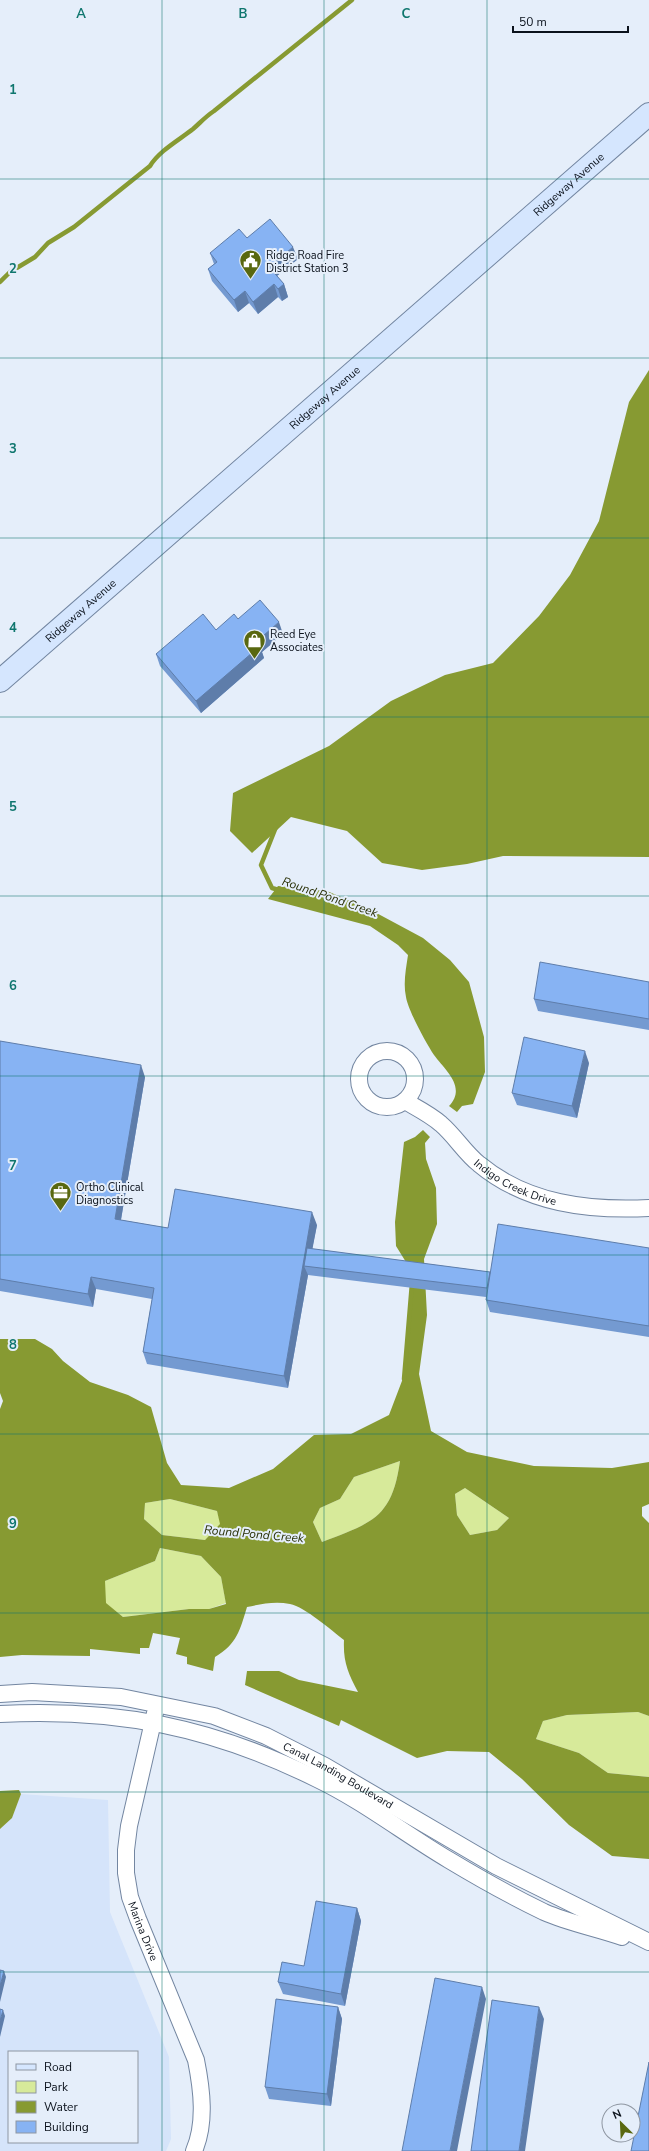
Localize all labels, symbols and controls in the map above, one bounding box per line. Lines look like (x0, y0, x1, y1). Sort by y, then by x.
text: A (76, 5, 86, 23)
text: B (239, 5, 248, 23)
text: C (402, 5, 411, 23)
scale bar (513, 8, 628, 34)
text: 50 m (519, 14, 547, 30)
text: 1 (9, 81, 17, 99)
street label: Ridgeway Avenue (530, 149, 608, 220)
public building icon: Ridge Road Fire District Station 3 (237, 248, 263, 281)
place label: Ridge Road Fire District Station 3 (266, 248, 349, 276)
text: 2 (9, 260, 17, 278)
street label: Ridgeway Avenue (286, 363, 364, 433)
text: 3 (9, 440, 17, 458)
street label: Ridgeway Avenue (42, 576, 120, 646)
text: 4 (9, 619, 17, 637)
shop icon: Reed Eye Associates (241, 627, 267, 660)
place label: Reed Eye Associates (270, 627, 323, 655)
text: 5 (9, 798, 17, 816)
water label: Round Pond Creek (280, 873, 381, 921)
text: 6 (9, 977, 17, 995)
street label: Indigo Creek Drive (470, 1156, 558, 1209)
text: 7 (9, 1157, 17, 1175)
office icon: Ortho Clinical Diagnostics (48, 1180, 74, 1213)
place label: Ortho Clinical Diagnostics (76, 1180, 145, 1208)
text: 8 (9, 1336, 17, 1354)
text: 9 (9, 1515, 17, 1533)
water label: Round Pond Creek (203, 1522, 306, 1546)
street label: Canal Landing Boulevard (280, 1739, 396, 1812)
street label: Marina Drive (124, 1899, 161, 1963)
legend (8, 2051, 138, 2143)
text: Road (44, 2059, 72, 2075)
text: Park (44, 2079, 69, 2095)
text: Water (44, 2099, 78, 2115)
north arrow (601, 2103, 641, 2143)
text: N (610, 2106, 624, 2123)
text: Building (44, 2119, 89, 2135)

